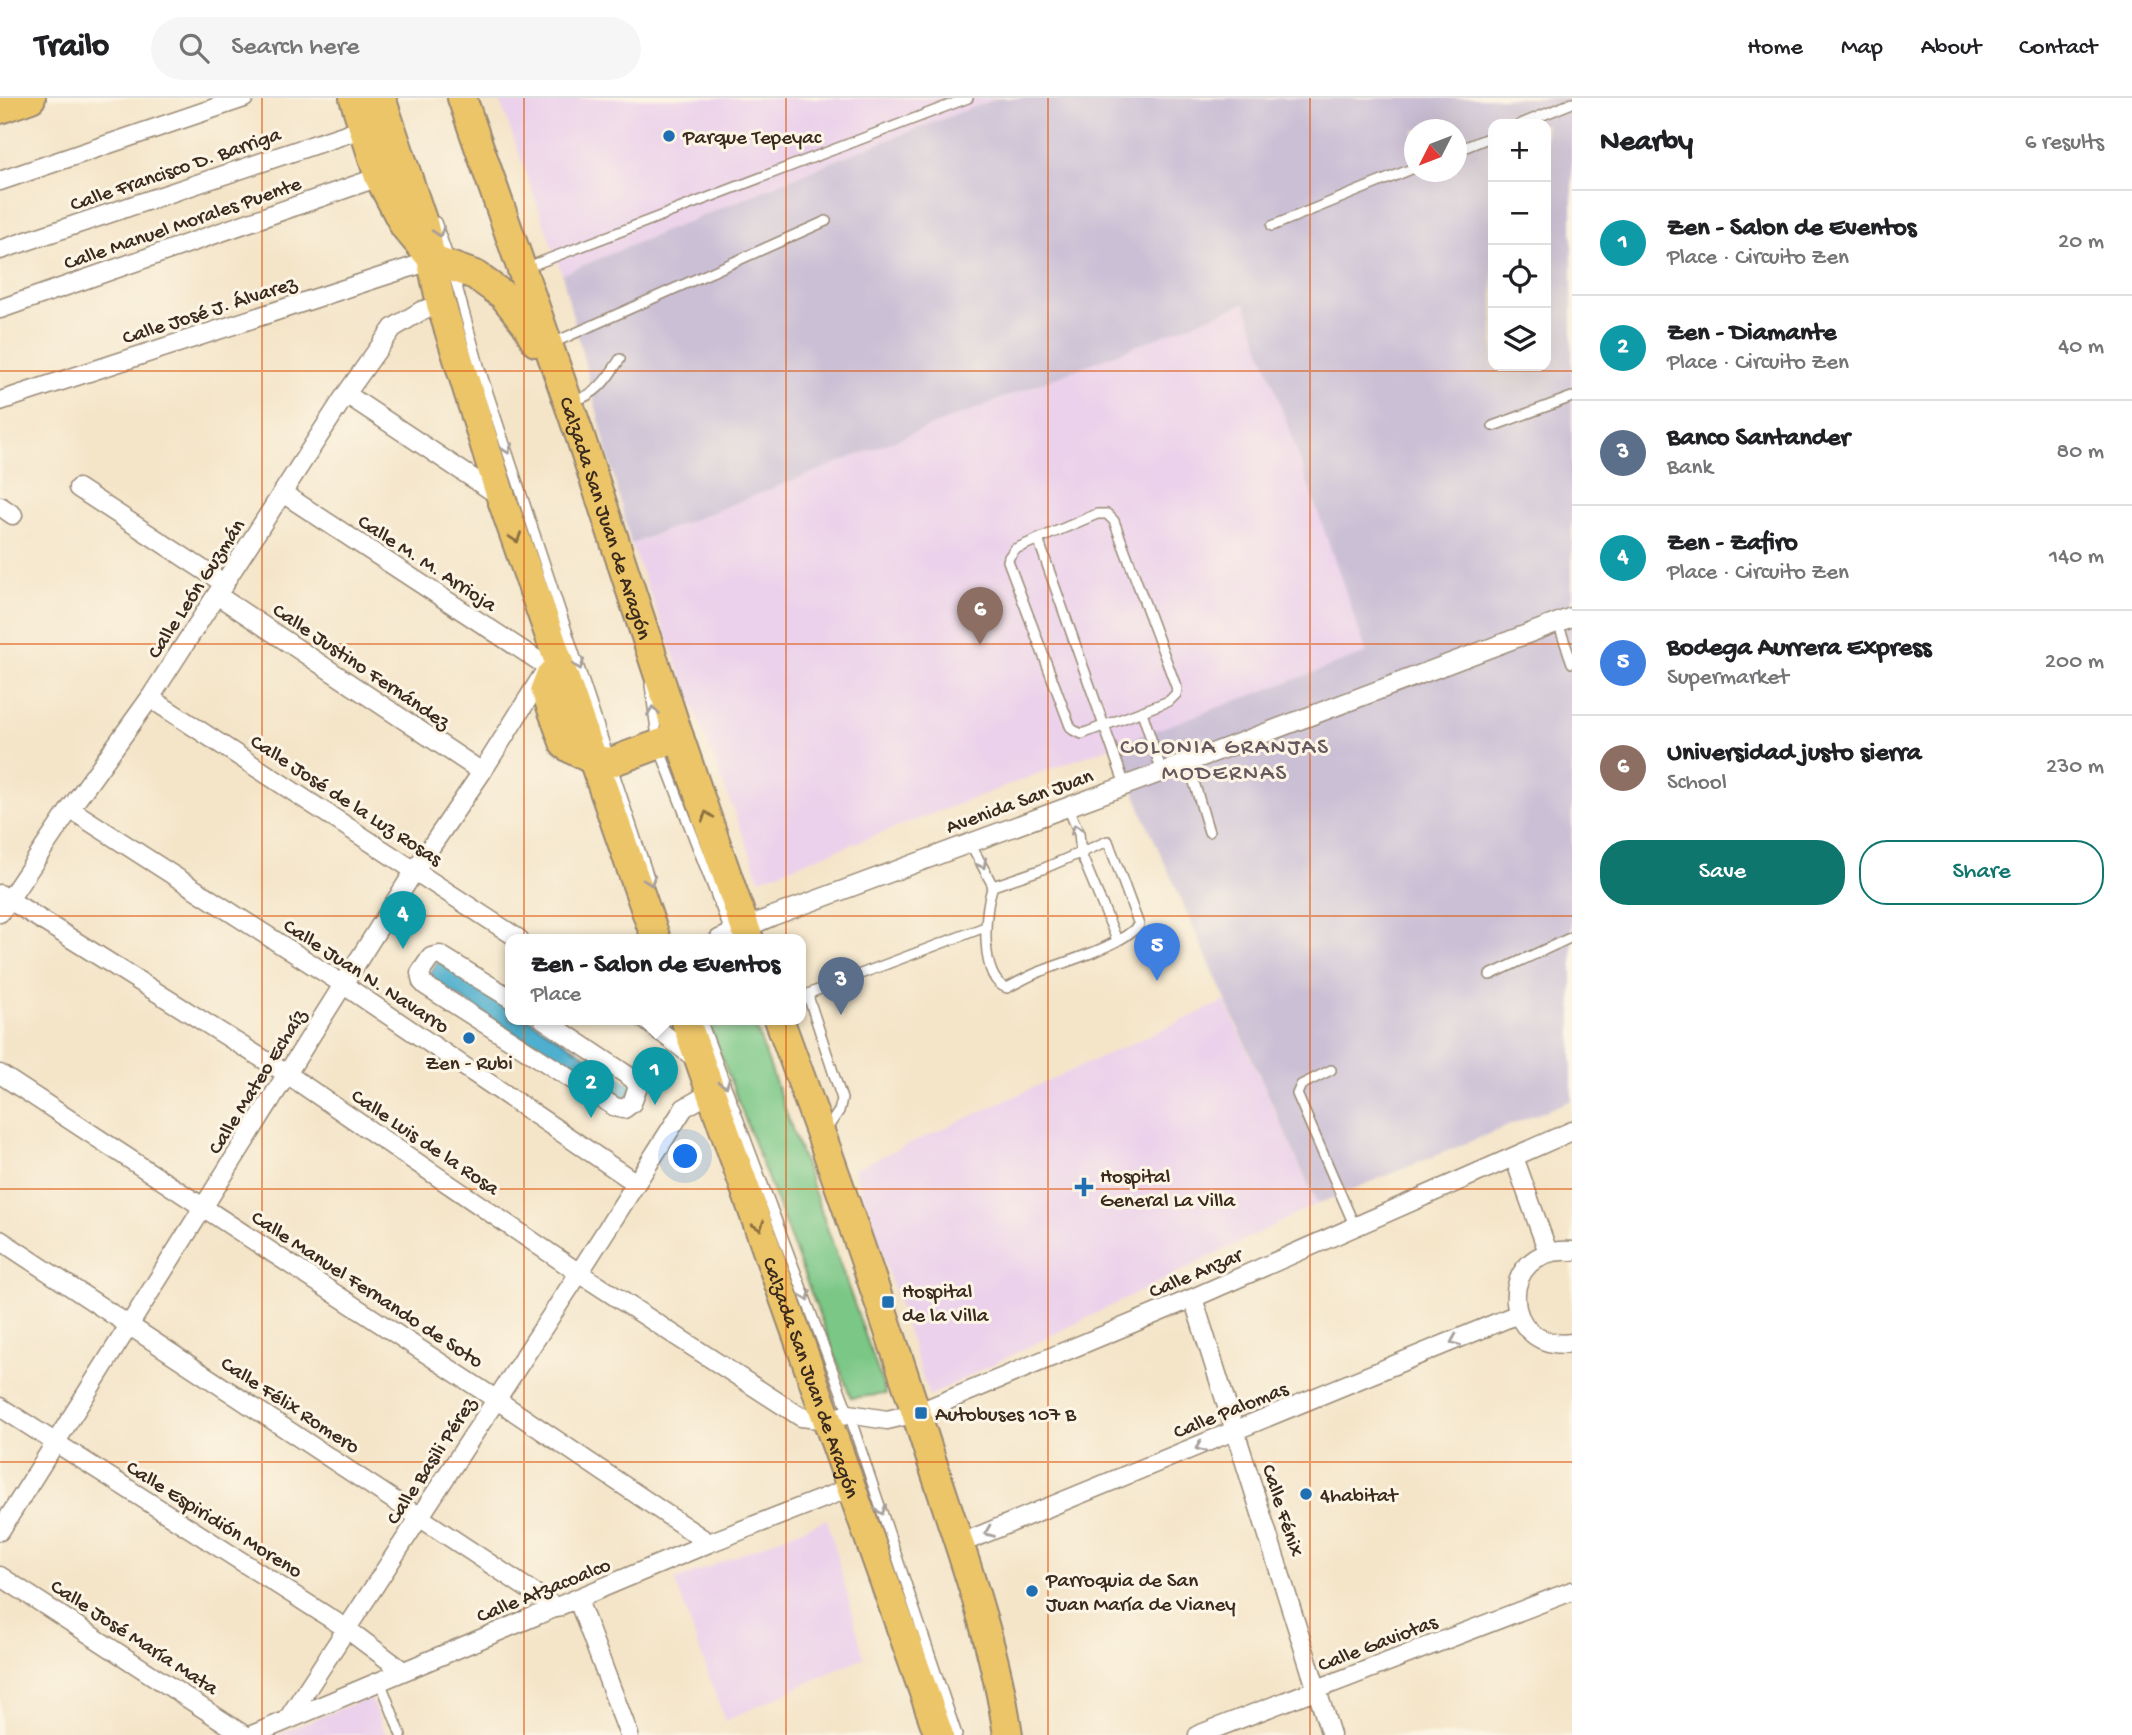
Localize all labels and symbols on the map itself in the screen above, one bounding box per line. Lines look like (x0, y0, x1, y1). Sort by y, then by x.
north arrow (1404, 119, 1467, 182)
street label: Calle Francisco D. Barriga (68, 123, 286, 219)
place label: Parque Tepeyac (682, 127, 822, 152)
marker: Parque Tepeyac (661, 128, 677, 144)
street label: Calle Manuel Morales Puente (61, 173, 306, 278)
one-way arrow (431, 226, 446, 238)
street label: Calle José J. Álvarez (119, 271, 301, 352)
street label: Calzada San Juan de Aragón (551, 394, 655, 643)
one-way arrow (499, 443, 513, 455)
street label: Calle M. M. Arrioja (352, 511, 501, 620)
street label: Calle León Guzmán (144, 515, 252, 664)
one-way arrow (508, 531, 522, 543)
pin: 6 (957, 587, 1003, 645)
street label: Calle Justino Fernández (266, 599, 454, 737)
one-way arrow (571, 659, 585, 671)
one-way arrow (646, 705, 661, 717)
street label: Calle José de la Luz Rosas (244, 730, 447, 874)
district label: COLONIA GRANJAS MODERNAS (1120, 735, 1330, 788)
street label: Avenida San Juan (943, 765, 1097, 842)
one-way arrow (701, 811, 715, 823)
one-way arrow (1069, 824, 1084, 836)
one-way arrow (974, 857, 987, 869)
one-way arrow (642, 875, 656, 887)
pin: 4 (380, 891, 426, 949)
street label: Calle Juan N. Navarro (277, 915, 453, 1041)
pin: 5 (1134, 923, 1180, 981)
pin: 3 (818, 957, 864, 1015)
street label: Calle Mateo Echaíz (204, 1005, 314, 1160)
marker: Zen - Rubi (461, 1030, 477, 1046)
pin: 1 (632, 1047, 678, 1105)
place label: Zen - Rubi (425, 1053, 513, 1078)
pin: 2 (568, 1060, 614, 1118)
one-way arrow (717, 1077, 731, 1089)
street label: Calle Luis de la Rosa (345, 1085, 504, 1204)
your location (668, 1139, 702, 1173)
place label: Hospital General La Villa (1100, 1166, 1236, 1215)
marker: Hospital General La Villa (1074, 1177, 1094, 1197)
street label: Calle Manuel Fernando de Soto (245, 1206, 487, 1375)
one-way arrow (750, 1220, 764, 1232)
street label: Calle Anzar (1146, 1244, 1248, 1306)
street label: Calzada San Juan de Aragón (754, 1254, 863, 1502)
place label: Hospital de la Villa (902, 1281, 990, 1330)
one-way arrow (797, 1289, 811, 1301)
marker: Hospital de la Villa (880, 1294, 896, 1310)
one-way arrow (1450, 1332, 1462, 1346)
street label: Calle Félix Romero (215, 1353, 363, 1461)
street label: Calle Palomas (1170, 1377, 1293, 1447)
street label: Calle Basili Pérez (382, 1393, 484, 1530)
place label: Autobuses 107 B (935, 1404, 1077, 1429)
marker: Autobuses 107 B (913, 1405, 929, 1421)
one-way arrow (1194, 1438, 1206, 1452)
street label: Calle Espiridión Moreno (120, 1457, 306, 1585)
street label: Calle Fénix (1254, 1462, 1307, 1560)
place label: 4habitat (1320, 1485, 1400, 1510)
marker: 4habitat (1298, 1486, 1314, 1502)
one-way arrow (873, 1504, 887, 1516)
one-way arrow (984, 1524, 996, 1538)
street label: Calle Atzacoalco (474, 1554, 615, 1630)
place label: Parroquia de San Juan María de Vianey (1045, 1570, 1236, 1619)
street label: Calle José María Mata (45, 1575, 223, 1703)
marker: Parroquia de San Juan María de Vianey (1024, 1583, 1040, 1599)
street label: Calle Gaviotas (1315, 1611, 1443, 1679)

